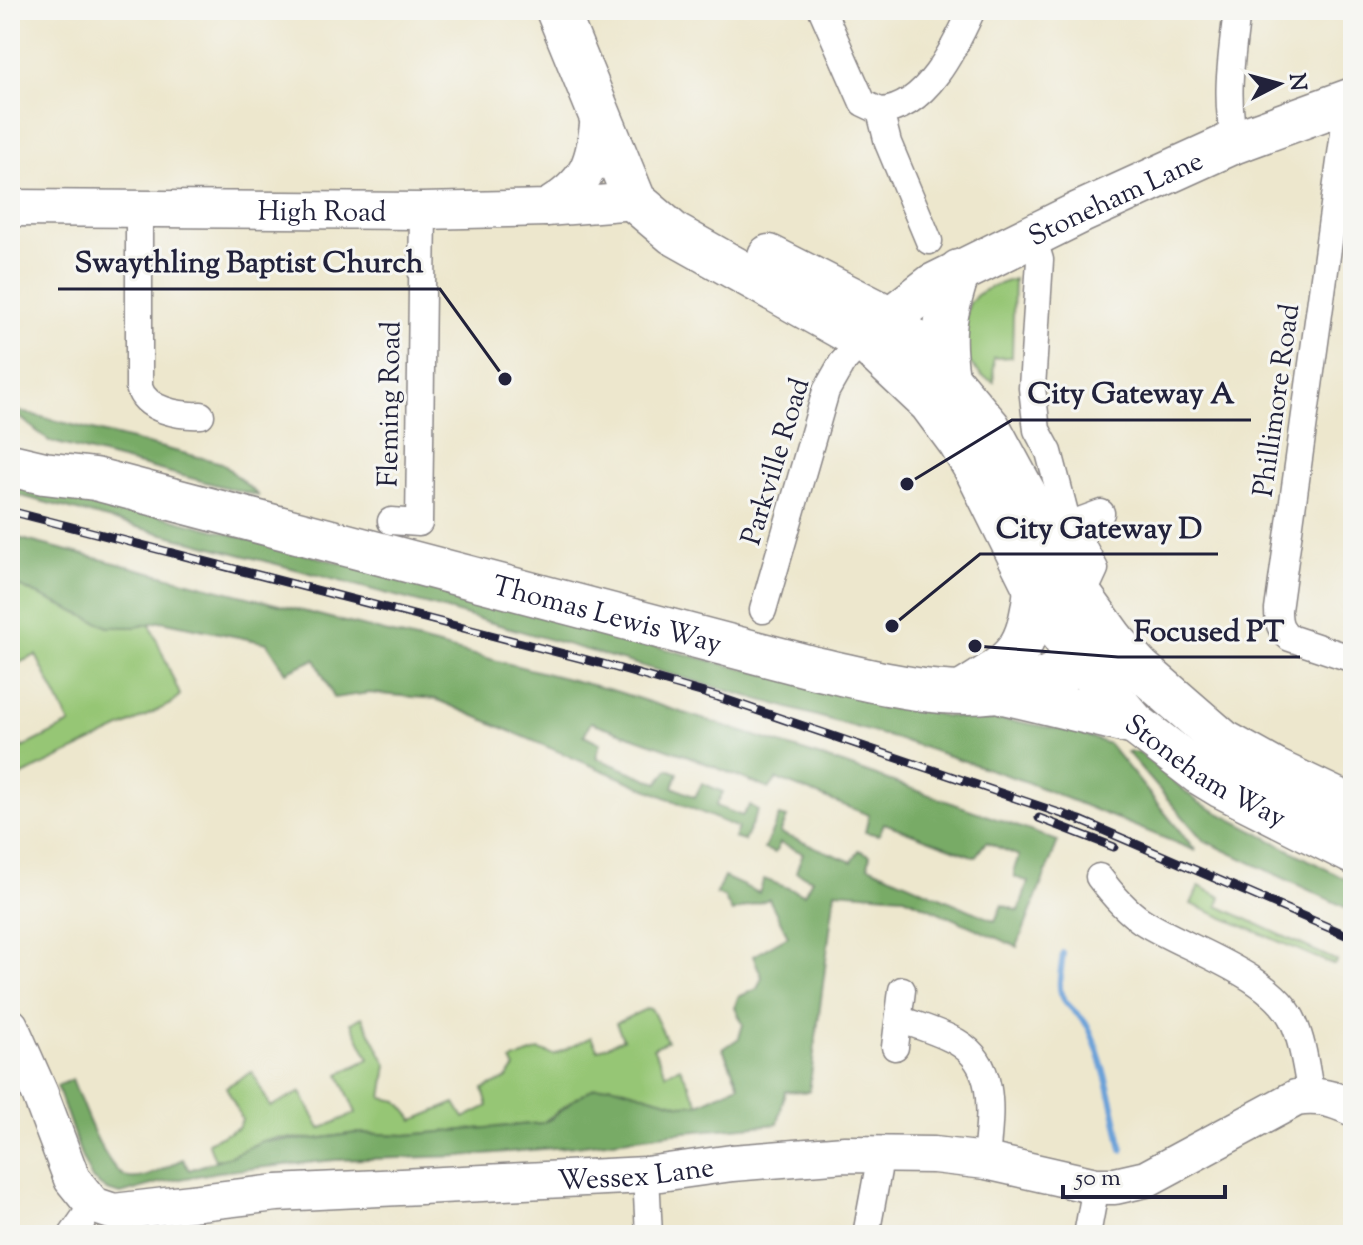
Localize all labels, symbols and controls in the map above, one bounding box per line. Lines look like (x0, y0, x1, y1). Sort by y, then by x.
north arrow (1239, 44, 1319, 124)
text: N (1279, 72, 1313, 93)
street label: Stoneham Lane (1022, 142, 1210, 258)
street label: High Road (257, 193, 387, 234)
callout: Swaythling Baptist Church (58, 235, 440, 289)
text: Swaythling Baptist Church (74, 243, 424, 286)
street label: Phillimore Road (1245, 301, 1311, 499)
street label: Fleming Road (370, 321, 412, 487)
callout: City Gateway A (1012, 366, 1251, 420)
street label: Parkville Road (732, 373, 821, 550)
text: City Gateway A (1027, 374, 1235, 417)
callout: City Gateway D (980, 500, 1218, 554)
text: City Gateway D (996, 509, 1202, 552)
street label: Thomas Lewis Way (488, 567, 726, 666)
callout: Focused PT (1118, 603, 1300, 657)
text: Focused PT (1134, 612, 1284, 655)
street label: Stoneham Way (1115, 706, 1292, 839)
street label: Wessex Lane (557, 1149, 717, 1202)
scale bar (1063, 1149, 1225, 1199)
text: 50 m (1073, 1162, 1121, 1196)

